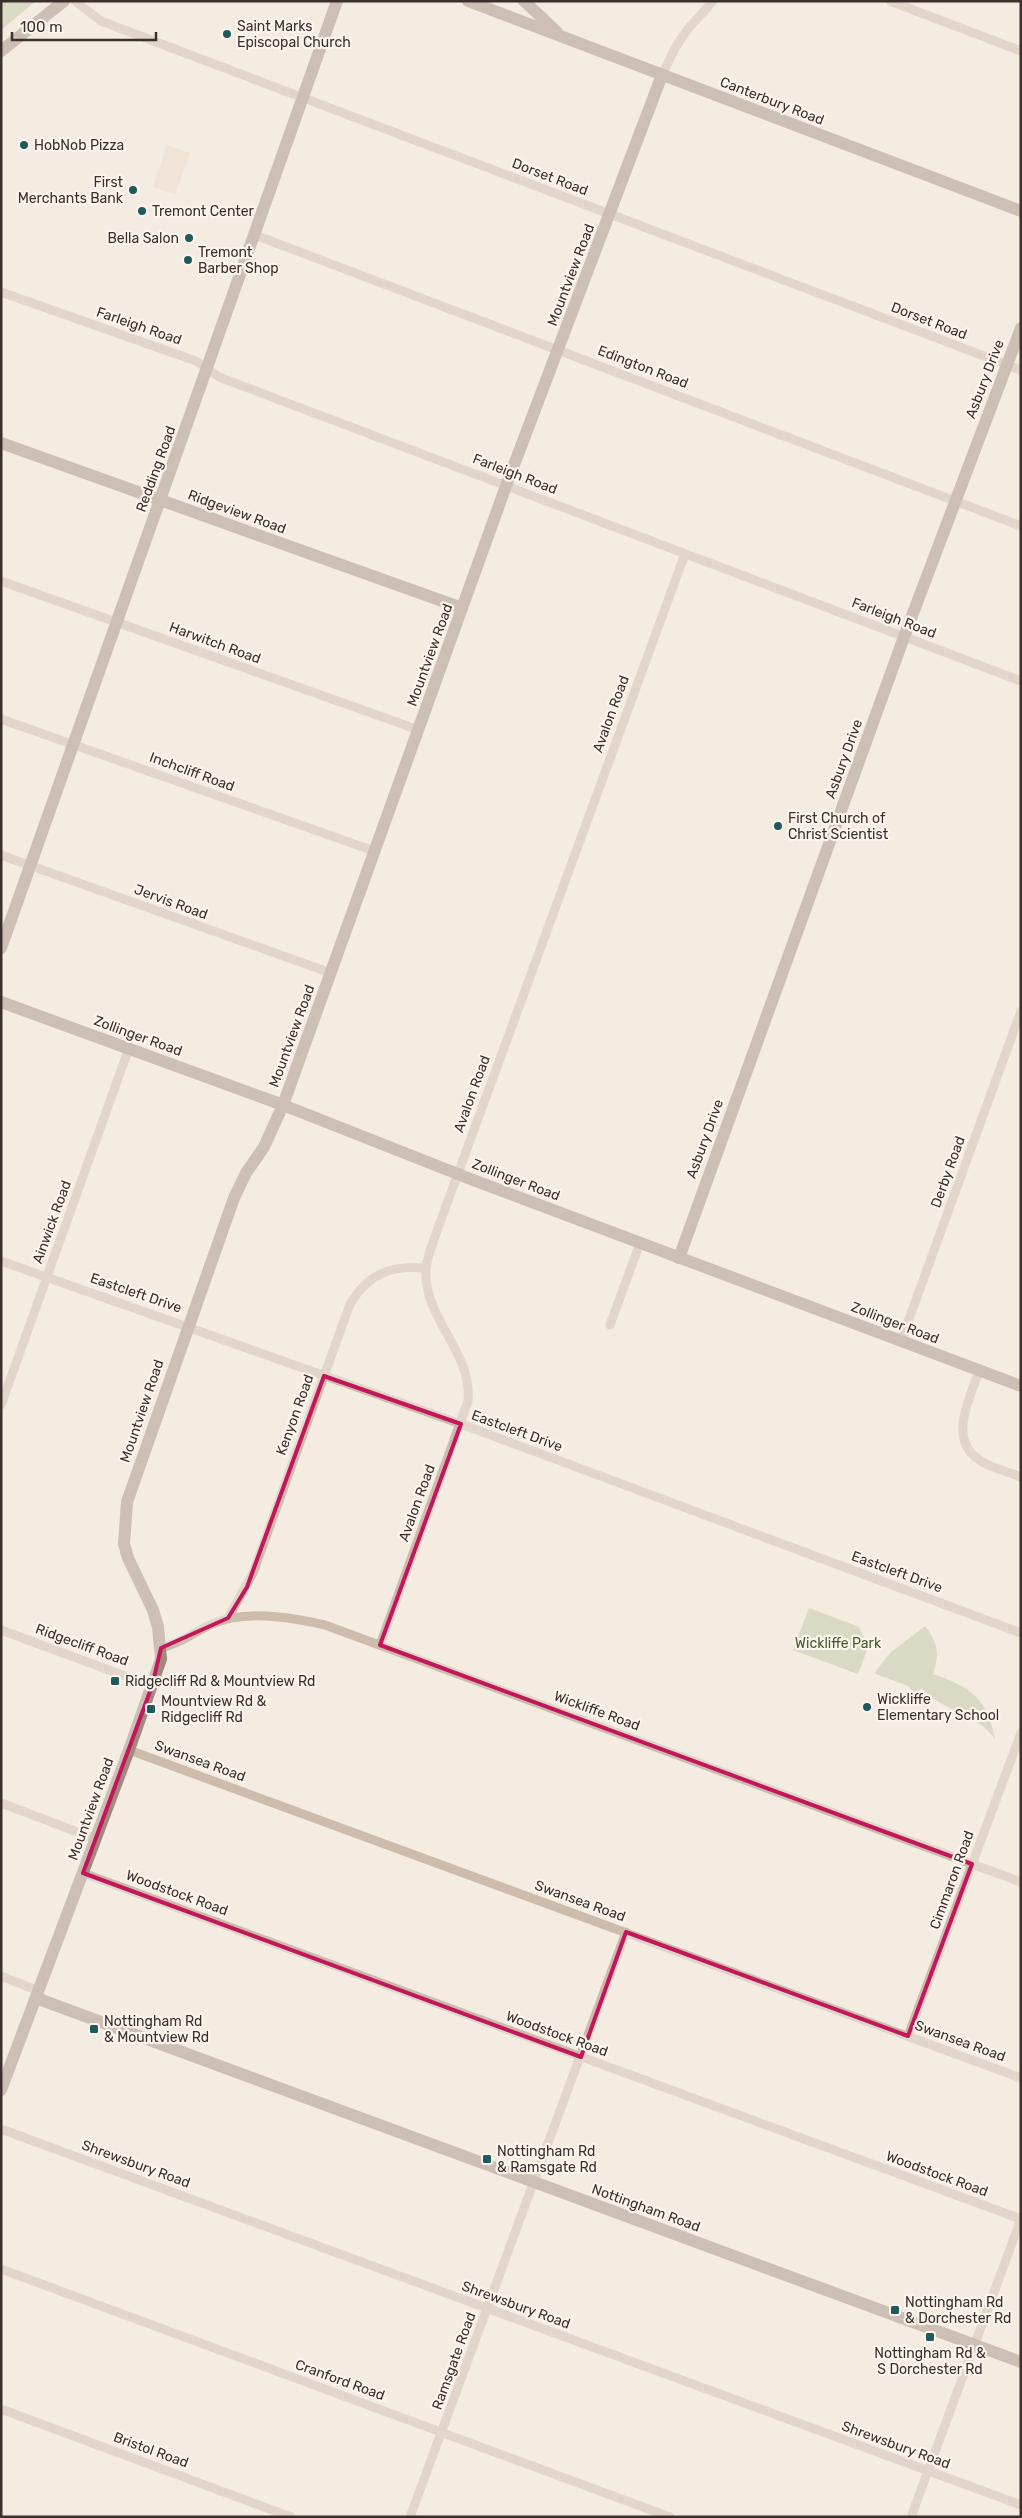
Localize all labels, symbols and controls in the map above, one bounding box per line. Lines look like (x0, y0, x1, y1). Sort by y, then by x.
scale bar (12, 10, 156, 42)
text: 100 m (20, 18, 62, 36)
place label: Saint Marks Episcopal Church (237, 18, 351, 51)
marker: Saint Marks Episcopal Church (221, 28, 233, 40)
street label: Canterbury Road (718, 73, 826, 129)
place label: HobNob Pizza (34, 137, 124, 154)
marker: HobNob Pizza (18, 139, 30, 151)
street label: Dorset Road (510, 155, 590, 199)
place label: First Merchants Bank (18, 174, 124, 207)
marker: First Merchants Bank (127, 184, 139, 196)
place label: Tremont Center (152, 203, 255, 220)
marker: Tremont Center (136, 205, 148, 217)
street label: Mountview Road (544, 222, 598, 328)
place label: Bella Salon (107, 230, 179, 247)
marker: Bella Salon (183, 232, 195, 244)
place label: Tremont Barber Shop (198, 244, 279, 277)
marker: Tremont Barber Shop (182, 254, 194, 266)
street label: Dorset Road (889, 299, 969, 343)
street label: Farleigh Road (94, 303, 184, 349)
street label: Asbury Drive (962, 337, 1008, 421)
street label: Edington Road (595, 342, 691, 392)
street label: Redding Road (133, 424, 179, 514)
street label: Farleigh Road (470, 450, 560, 498)
street label: Ridgeview Road (186, 486, 288, 538)
street label: Farleigh Road (849, 594, 939, 642)
street label: Mountview Road (404, 601, 456, 709)
street label: Harwitch Road (167, 619, 263, 667)
street label: Avalon Road (589, 673, 633, 755)
street label: Asbury Drive (822, 717, 866, 801)
street label: Inchcliff Road (147, 749, 237, 795)
place label: First Church of Christ Scientist (788, 810, 889, 843)
marker: First Church of Christ Scientist (772, 820, 784, 832)
street label: Jervis Road (132, 881, 210, 923)
street label: Mountview Road (266, 982, 318, 1090)
street label: Zollinger Road (92, 1012, 184, 1060)
street label: Avalon Road (450, 1053, 494, 1135)
street label: Asbury Drive (683, 1097, 727, 1181)
street label: Derby Road (927, 1134, 969, 1210)
street label: Zollinger Road (470, 1155, 562, 1205)
street label: Ainwick Road (29, 1178, 75, 1266)
street label: Eastcleft Drive (88, 1269, 184, 1317)
street label: Zollinger Road (849, 1298, 941, 1348)
street label: Mountview Road (116, 1357, 168, 1465)
street label: Kenyon Road (273, 1372, 317, 1458)
street label: Eastcleft Drive (469, 1407, 565, 1455)
street label: Avalon Road (395, 1462, 439, 1544)
street label: Eastcleft Drive (849, 1548, 945, 1596)
street label: Ridgecliff Road (33, 1620, 131, 1670)
park label: Wickliffe Park (795, 1635, 882, 1652)
place label: Ridgecliff Rd & Mountview Rd (125, 1673, 315, 1690)
marker: Ridgecliff Rd & Mountview Rd (109, 1675, 121, 1687)
street label: Wickliffe Road (552, 1688, 642, 1734)
place label: Wickliffe Elementary School (877, 1691, 999, 1724)
place label: Mountview Rd & Ridgecliff Rd (161, 1693, 266, 1726)
marker: Wickliffe Elementary School (861, 1701, 873, 1713)
marker: Mountview Rd & Ridgecliff Rd (145, 1703, 157, 1715)
street label: Swansea Road (152, 1737, 248, 1785)
street label: Mountview Road (65, 1755, 117, 1863)
street label: Cimmaron Road (926, 1828, 978, 1932)
street label: Woodstock Road (124, 1867, 230, 1919)
street label: Swansea Road (532, 1877, 628, 1925)
street label: Woodstock Road (504, 2008, 610, 2060)
place label: Nottingham Rd & Mountview Rd (104, 2013, 209, 2046)
street label: Swansea Road (912, 2017, 1008, 2065)
marker: Nottingham Rd & Mountview Rd (88, 2023, 100, 2035)
street label: Shrewsbury Road (79, 2136, 193, 2192)
place label: Nottingham Rd & Ramsgate Rd (497, 2143, 597, 2176)
street label: Woodstock Road (884, 2148, 990, 2200)
marker: Nottingham Rd & Ramsgate Rd (481, 2153, 493, 2165)
street label: Nottingham Road (589, 2180, 703, 2236)
street label: Shrewsbury Road (459, 2277, 573, 2333)
place label: Nottingham Rd & Dorchester Rd (905, 2294, 1011, 2327)
marker: Nottingham Rd & Dorchester Rd (889, 2304, 901, 2316)
street label: Ramsgate Road (428, 2310, 480, 2412)
marker: Nottingham Rd & S Dorchester Rd (924, 2331, 936, 2343)
place label: Nottingham Rd & S Dorchester Rd (874, 2345, 986, 2378)
street label: Cranford Road (293, 2356, 387, 2404)
street label: Shrewsbury Road (839, 2417, 953, 2473)
street label: Bristol Road (111, 2429, 191, 2471)

